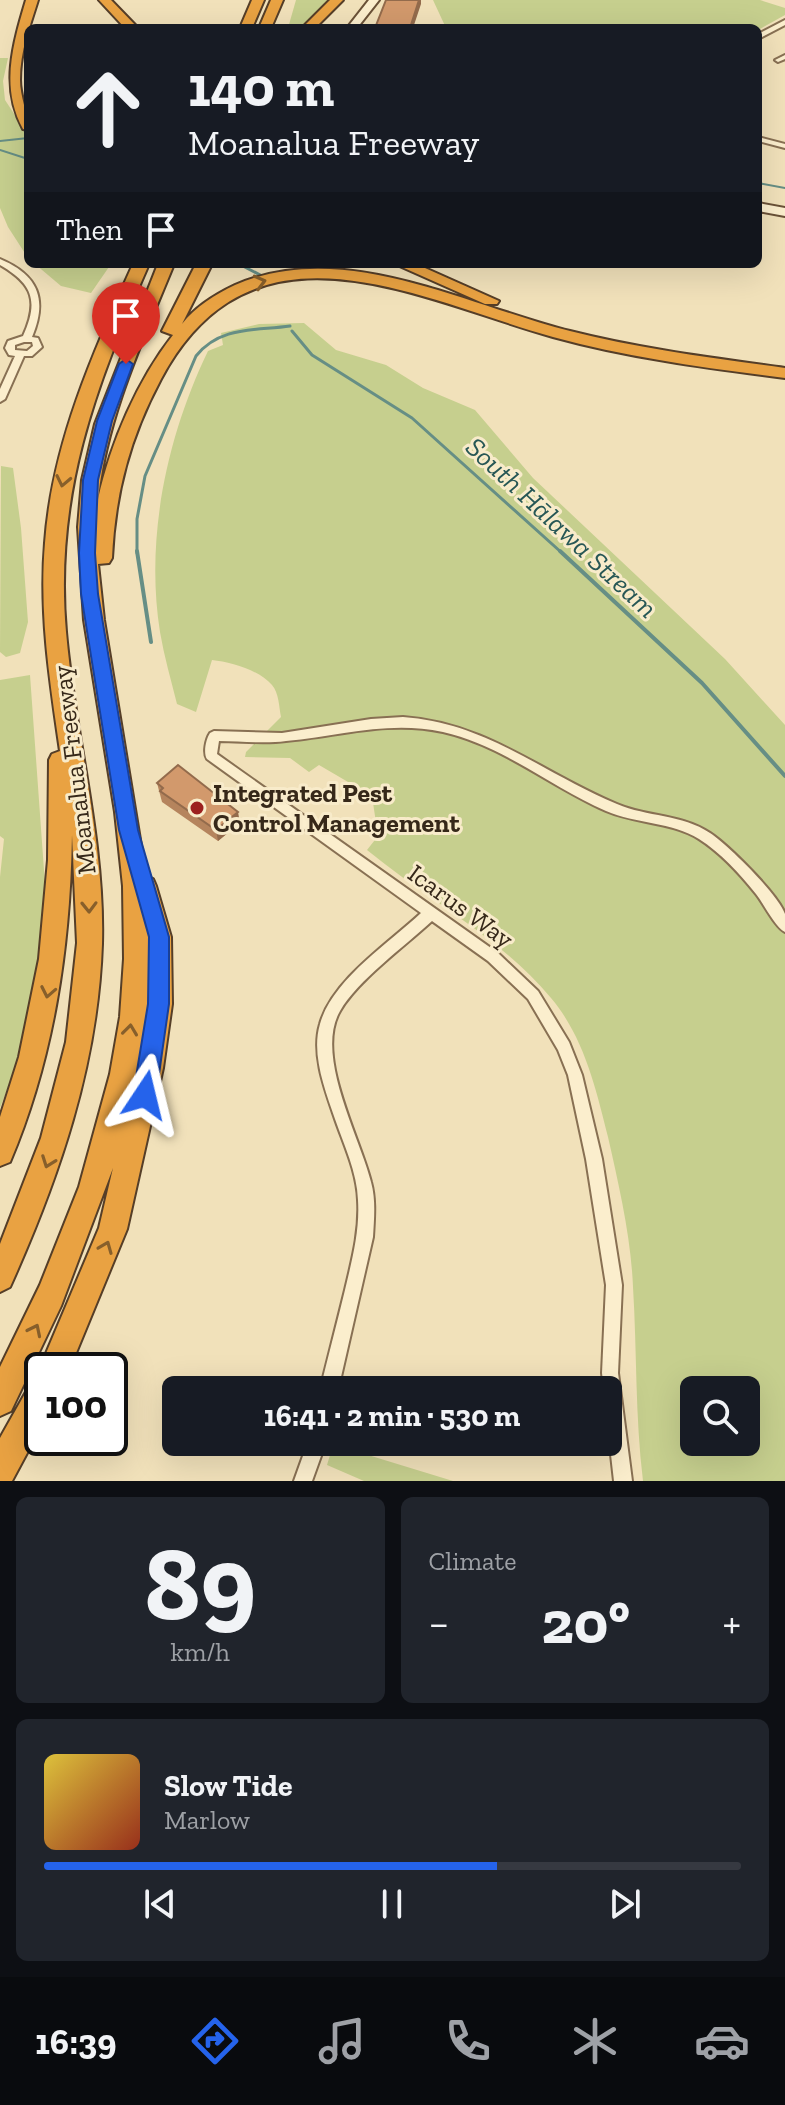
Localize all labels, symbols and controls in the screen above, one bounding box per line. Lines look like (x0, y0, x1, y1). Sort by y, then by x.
text: 140 m (188, 53, 334, 120)
icon: ahead (56, 56, 160, 160)
text: Moanalua Freeway (188, 121, 479, 164)
icon: arrive (139, 208, 183, 252)
text: Then (56, 212, 123, 248)
one-way arrow (253, 275, 267, 292)
pin (92, 282, 160, 364)
icon: arrive (104, 294, 148, 338)
water label: South Hālawa Stream (459, 430, 664, 625)
one-way arrow (55, 475, 72, 488)
street label: Moanalua Freeway (45, 663, 103, 876)
place label: Integrated Pest Control Management (213, 777, 460, 839)
marker: Integrated Pest Control Management (188, 799, 206, 817)
street label: Icarus Way (402, 857, 521, 955)
one-way arrow (80, 901, 98, 914)
one-way arrow (40, 985, 57, 999)
one-way arrow (122, 1023, 139, 1036)
position arrow (103, 1053, 187, 1137)
one-way arrow (41, 1154, 57, 1168)
one-way arrow (97, 1241, 113, 1255)
one-way arrow (25, 1323, 41, 1338)
speed limit sign: 100 (24, 1352, 128, 1456)
map controls (680, 1376, 760, 1456)
button: search (680, 1376, 760, 1456)
text: 16:41 · 2 min · 530 m (264, 1398, 520, 1434)
text: 89 (144, 1521, 256, 1646)
text: Climate (429, 1545, 516, 1577)
text: 20° (542, 1586, 630, 1658)
text: − (429, 1596, 449, 1649)
text: + (722, 1596, 741, 1649)
text: km/h (171, 1636, 230, 1668)
text: Slow Tide (164, 1768, 292, 1804)
text: Marlow (164, 1804, 250, 1836)
icon: previous (138, 1882, 182, 1926)
icon: pause (370, 1882, 414, 1926)
icon: next (603, 1882, 647, 1926)
icon: directions (187, 2013, 243, 2069)
icon: music (314, 2013, 370, 2069)
icon: phone (440, 2013, 496, 2069)
icon: climate (567, 2013, 623, 2069)
icon: car (694, 2013, 750, 2069)
text: 16:39 (35, 2020, 117, 2063)

